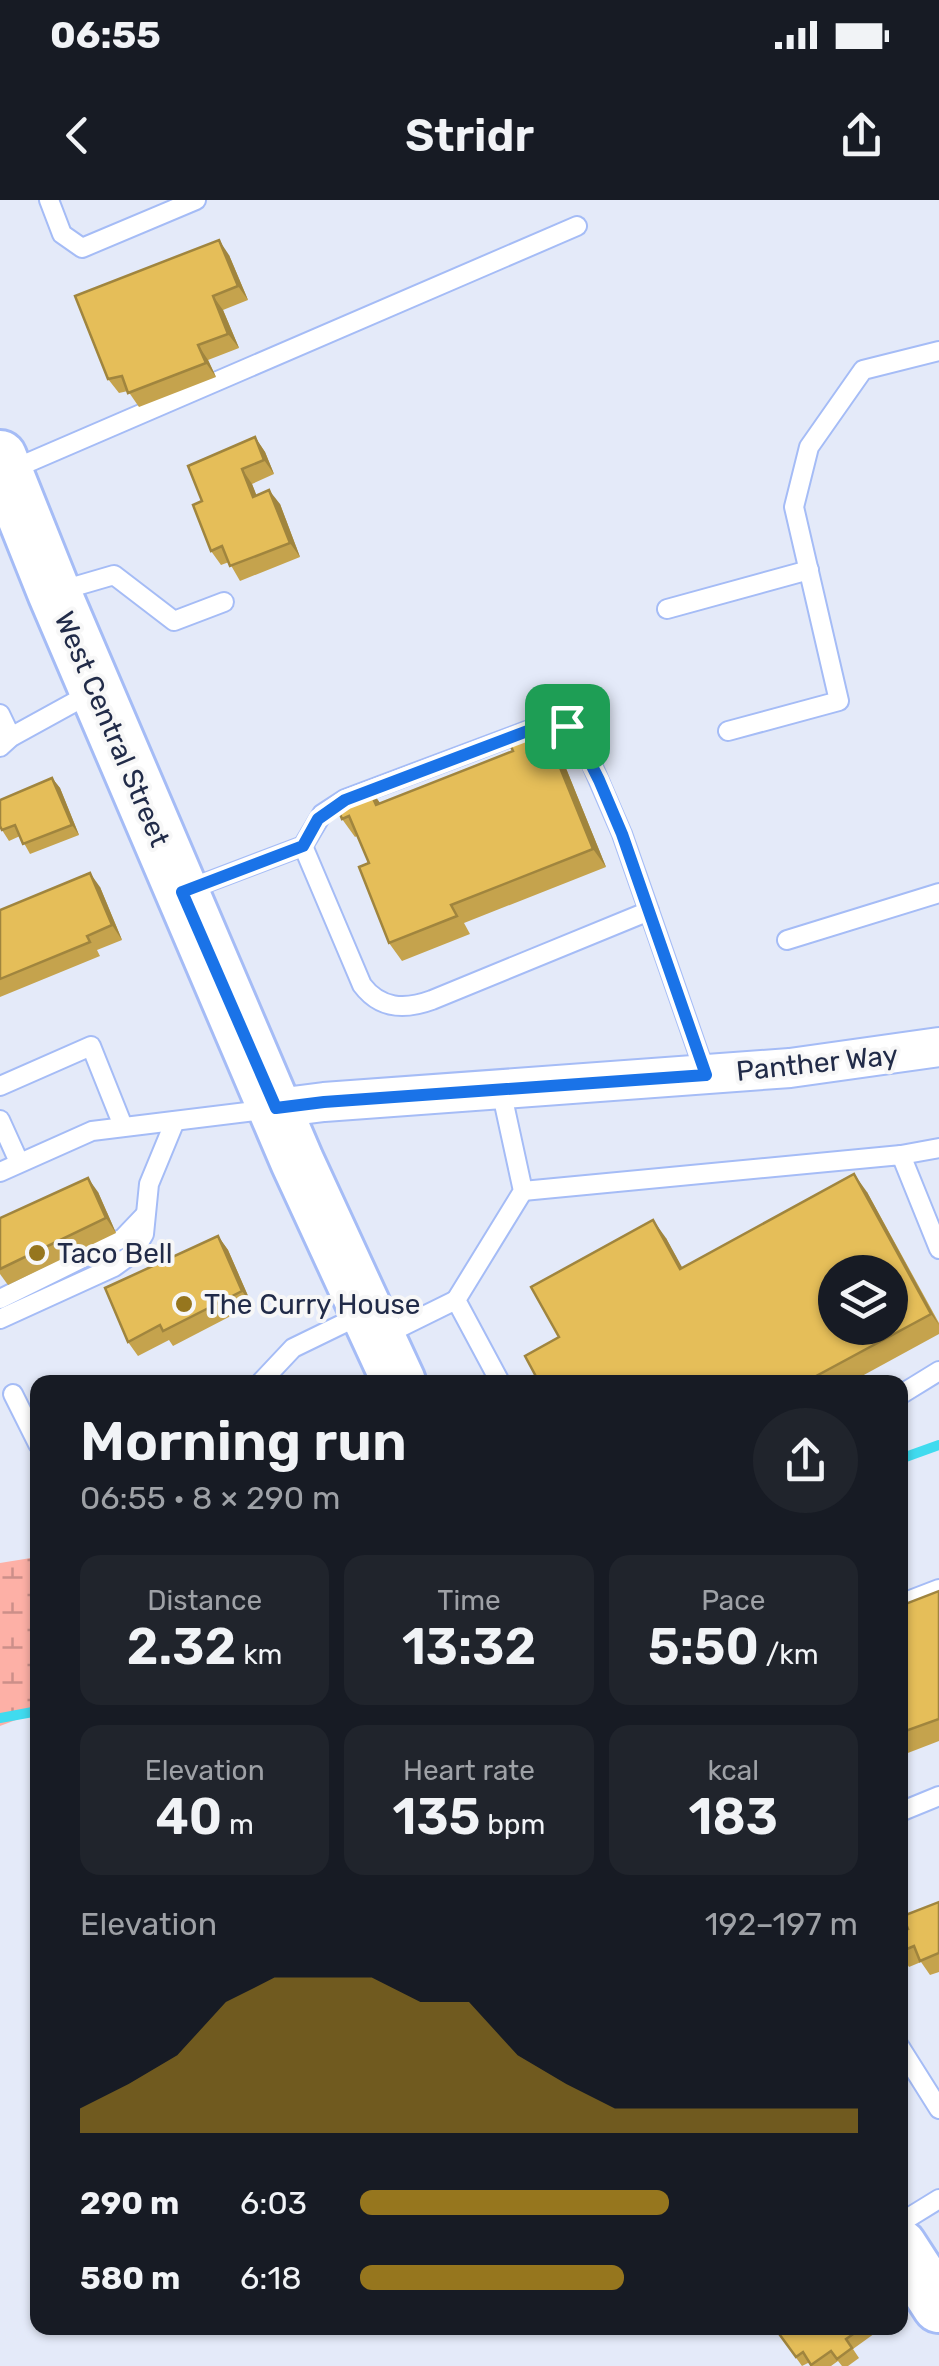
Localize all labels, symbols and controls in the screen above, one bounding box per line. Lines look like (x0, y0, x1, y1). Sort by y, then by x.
text: 06:55 (50, 12, 161, 58)
icon: back (50, 108, 105, 163)
icon: share (834, 108, 889, 163)
text: Stridr (405, 109, 534, 162)
street label: West Central Street (48, 607, 176, 852)
pin (525, 684, 610, 769)
icon: arrive (540, 699, 595, 754)
street label: Panther Way (735, 1038, 899, 1088)
place label: Taco Bell (57, 1237, 172, 1270)
marker: Taco Bell (26, 1242, 48, 1264)
map controls (818, 1255, 908, 1345)
button: layers (818, 1255, 908, 1345)
place label: The Curry House (204, 1288, 420, 1321)
marker: The Curry House (173, 1293, 195, 1315)
button: share (753, 1408, 858, 1513)
text: Morning run (80, 1409, 407, 1474)
text: 06:55 · 8 × 290 m (80, 1479, 340, 1517)
text: Distance (147, 1584, 262, 1617)
text: Time (437, 1584, 501, 1617)
text: Pace (701, 1584, 765, 1617)
text: 2.32 (127, 1617, 236, 1677)
text: 13:32 (402, 1617, 536, 1677)
text: 5:50 (648, 1617, 759, 1677)
text: km (236, 1638, 282, 1671)
text: /km (759, 1638, 819, 1671)
text: Elevation (145, 1754, 265, 1787)
text: Heart rate (403, 1754, 535, 1787)
text: kcal (708, 1754, 759, 1787)
text: 40 (155, 1787, 222, 1847)
text: 135 (393, 1787, 480, 1847)
text: 183 (689, 1787, 778, 1847)
text: m (222, 1808, 254, 1841)
text: bpm (480, 1808, 545, 1841)
text: Elevation (80, 1905, 217, 1943)
text: 192–197 m (705, 1905, 858, 1943)
text: 290 m (80, 2184, 179, 2222)
text: 6:03 (240, 2184, 307, 2222)
text: 580 m (80, 2259, 180, 2297)
text: 6:18 (240, 2259, 302, 2297)

